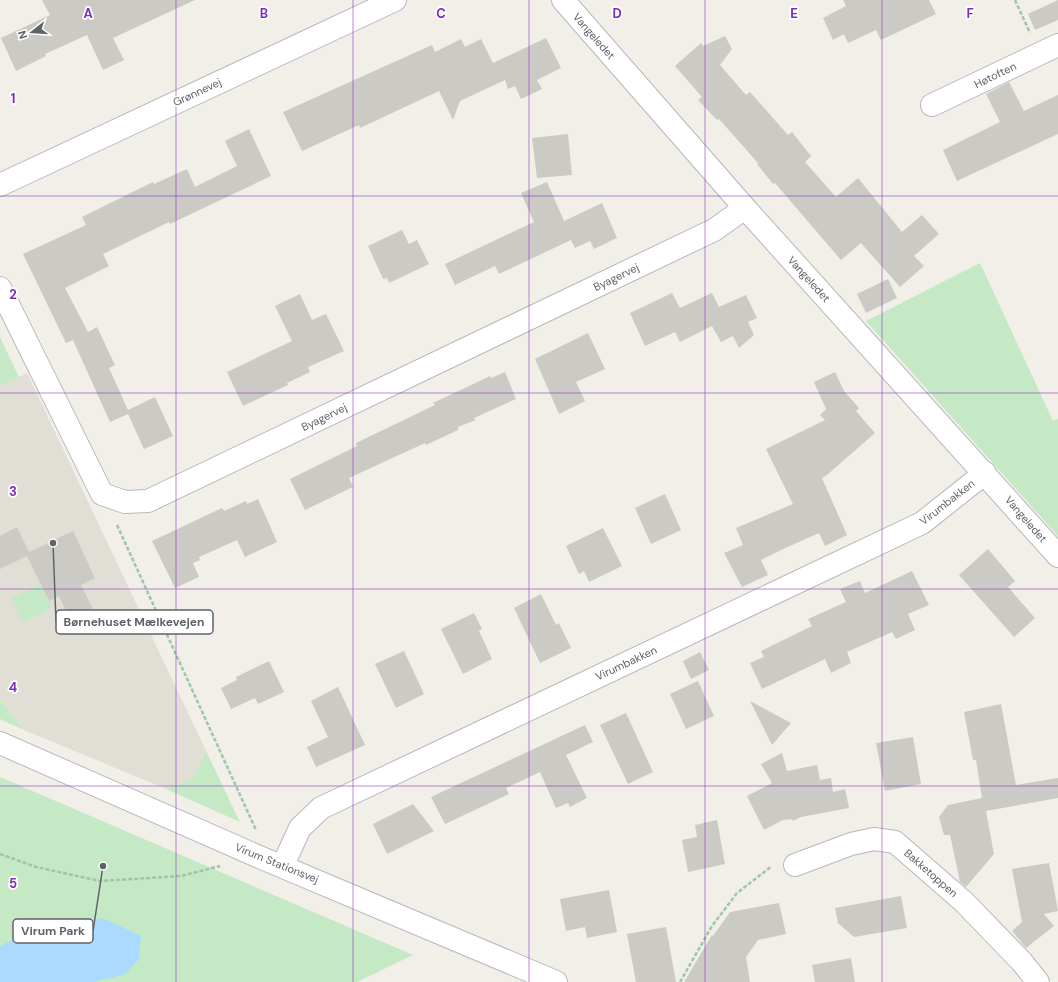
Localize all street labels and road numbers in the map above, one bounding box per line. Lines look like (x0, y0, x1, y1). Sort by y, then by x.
street label: Vangeledet (570, 10, 618, 62)
street label: Høtoften (972, 59, 1018, 91)
street label: Grønnevej (171, 75, 223, 109)
street label: Vangeledet (785, 253, 833, 305)
street label: Byagervej (591, 260, 641, 294)
street label: Byagervej (299, 400, 349, 434)
street label: Virumbakken (917, 476, 977, 528)
street label: Vangeledet (1002, 493, 1050, 545)
street label: Virumbakken (593, 643, 659, 683)
street label: Virum Stationsvej (233, 840, 321, 886)
street label: Bakketoppen (901, 846, 961, 900)

